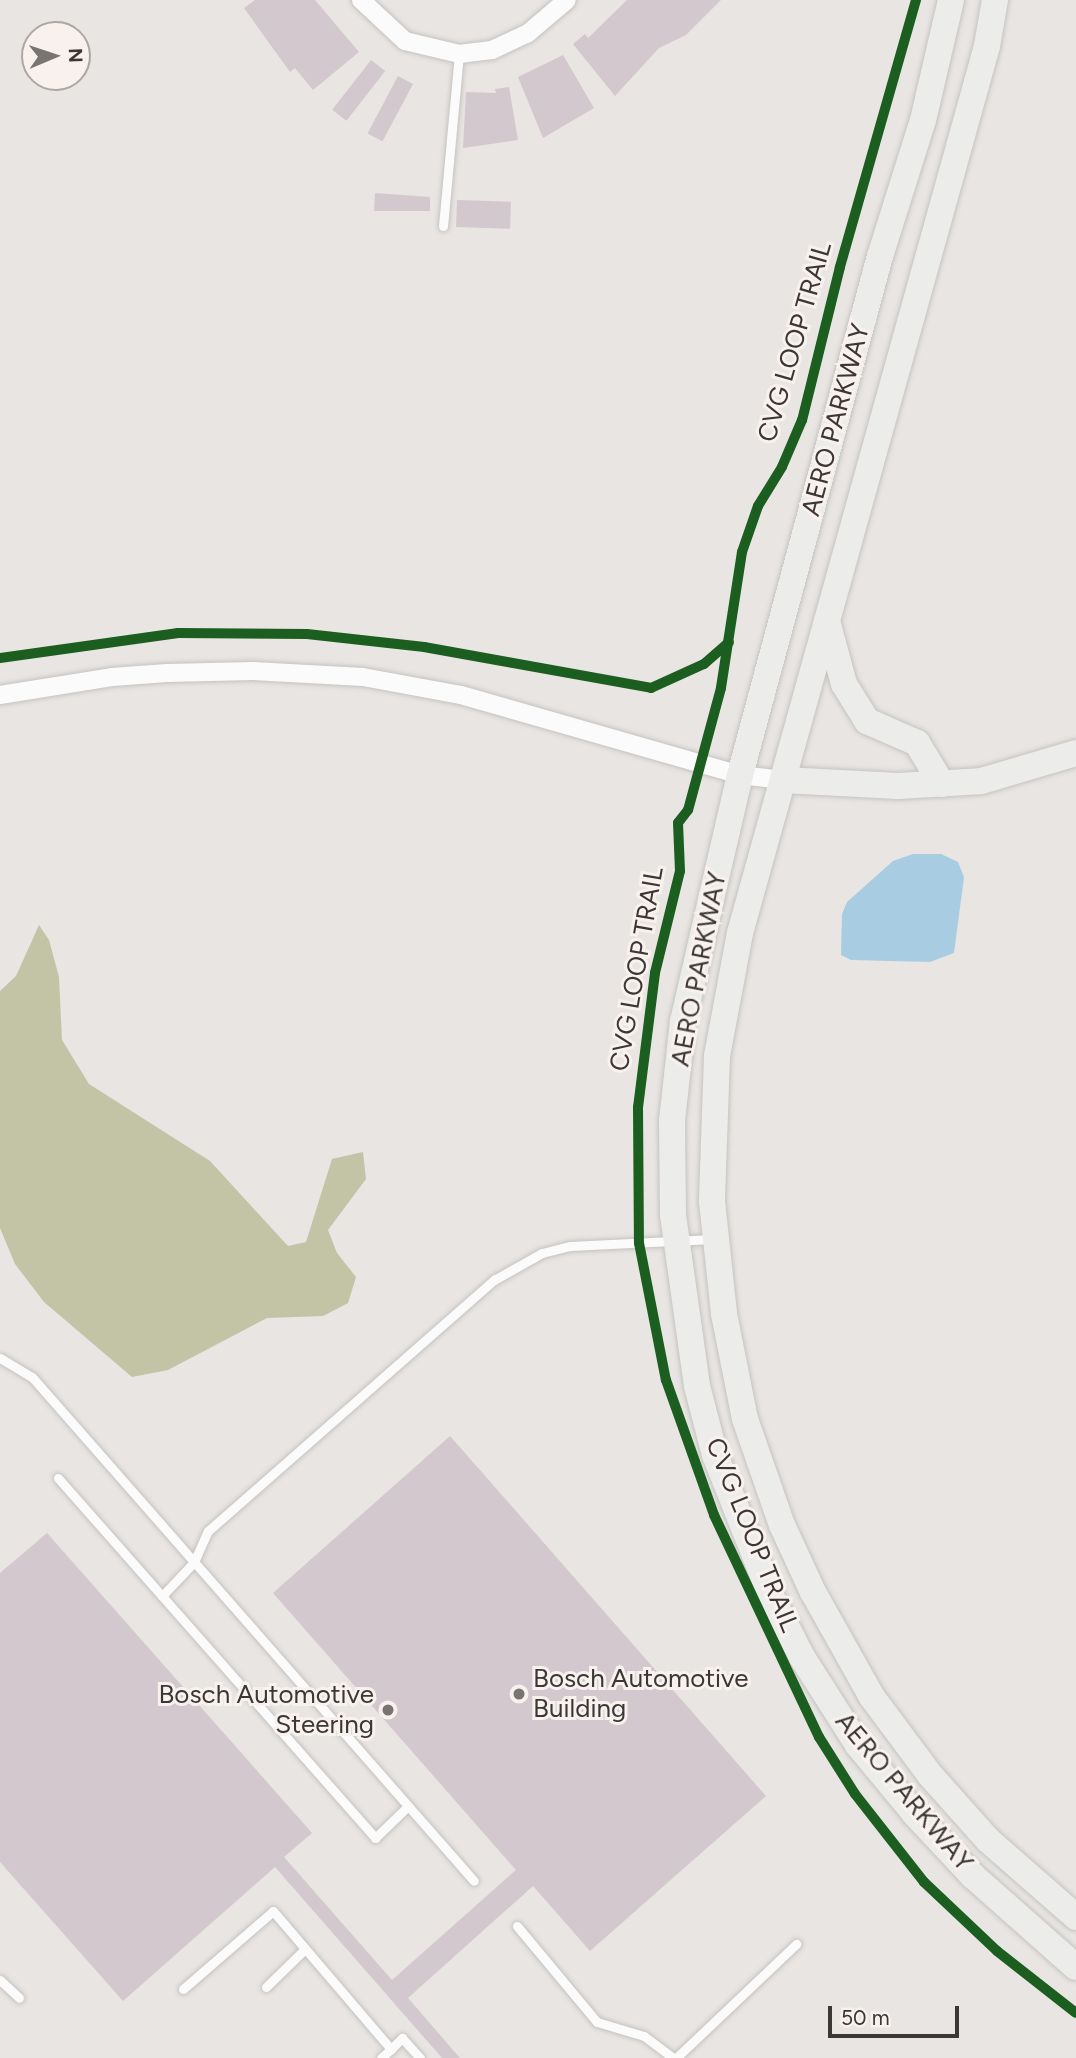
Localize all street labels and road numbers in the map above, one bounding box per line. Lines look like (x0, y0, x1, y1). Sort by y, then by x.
street label: CVG LOOP TRAIL (752, 238, 838, 446)
street label: AERO PARKWAY (795, 320, 877, 520)
street label: CVG LOOP TRAIL (604, 865, 670, 1073)
street label: AERO PARKWAY (665, 869, 733, 1069)
street label: CVG LOOP TRAIL (699, 1433, 805, 1637)
street label: AERO PARKWAY (828, 1706, 980, 1878)

